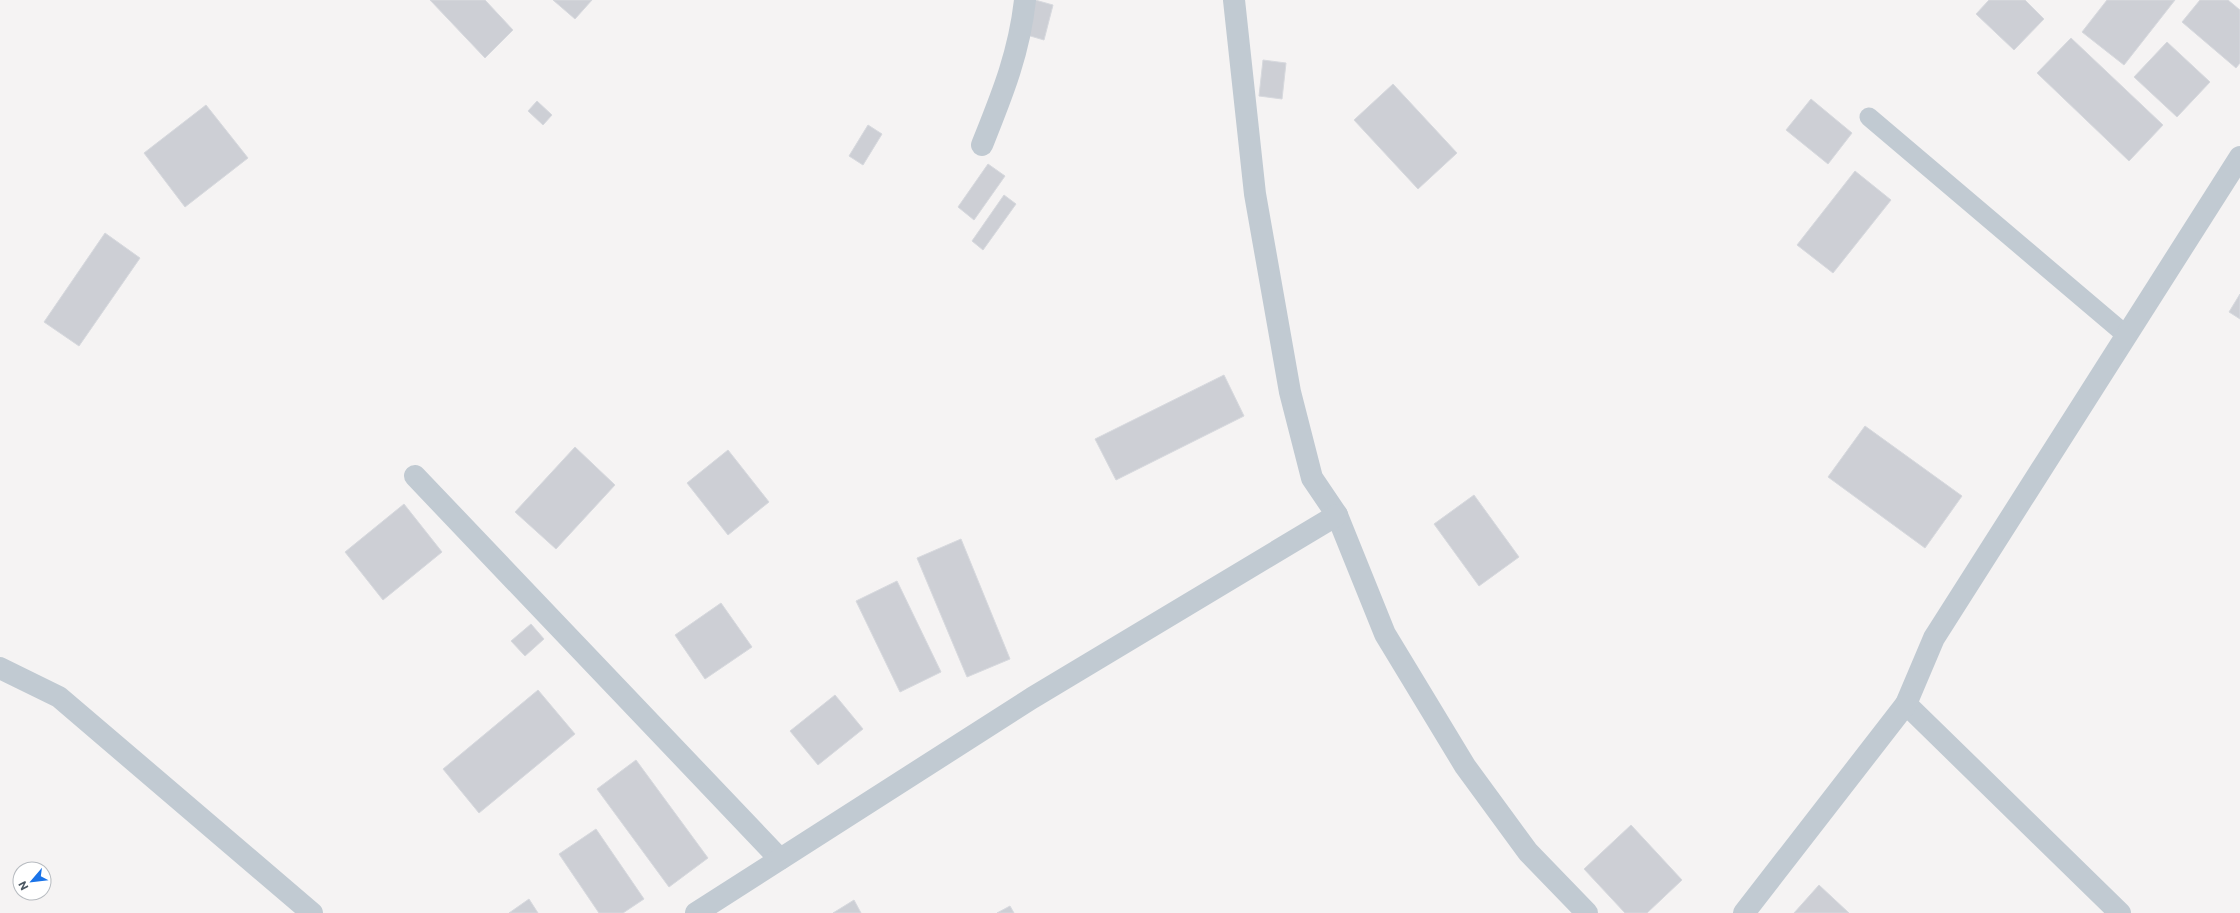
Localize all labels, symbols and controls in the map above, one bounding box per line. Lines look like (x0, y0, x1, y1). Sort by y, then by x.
north arrow (12, 861, 52, 901)
text: N (15, 879, 30, 893)

